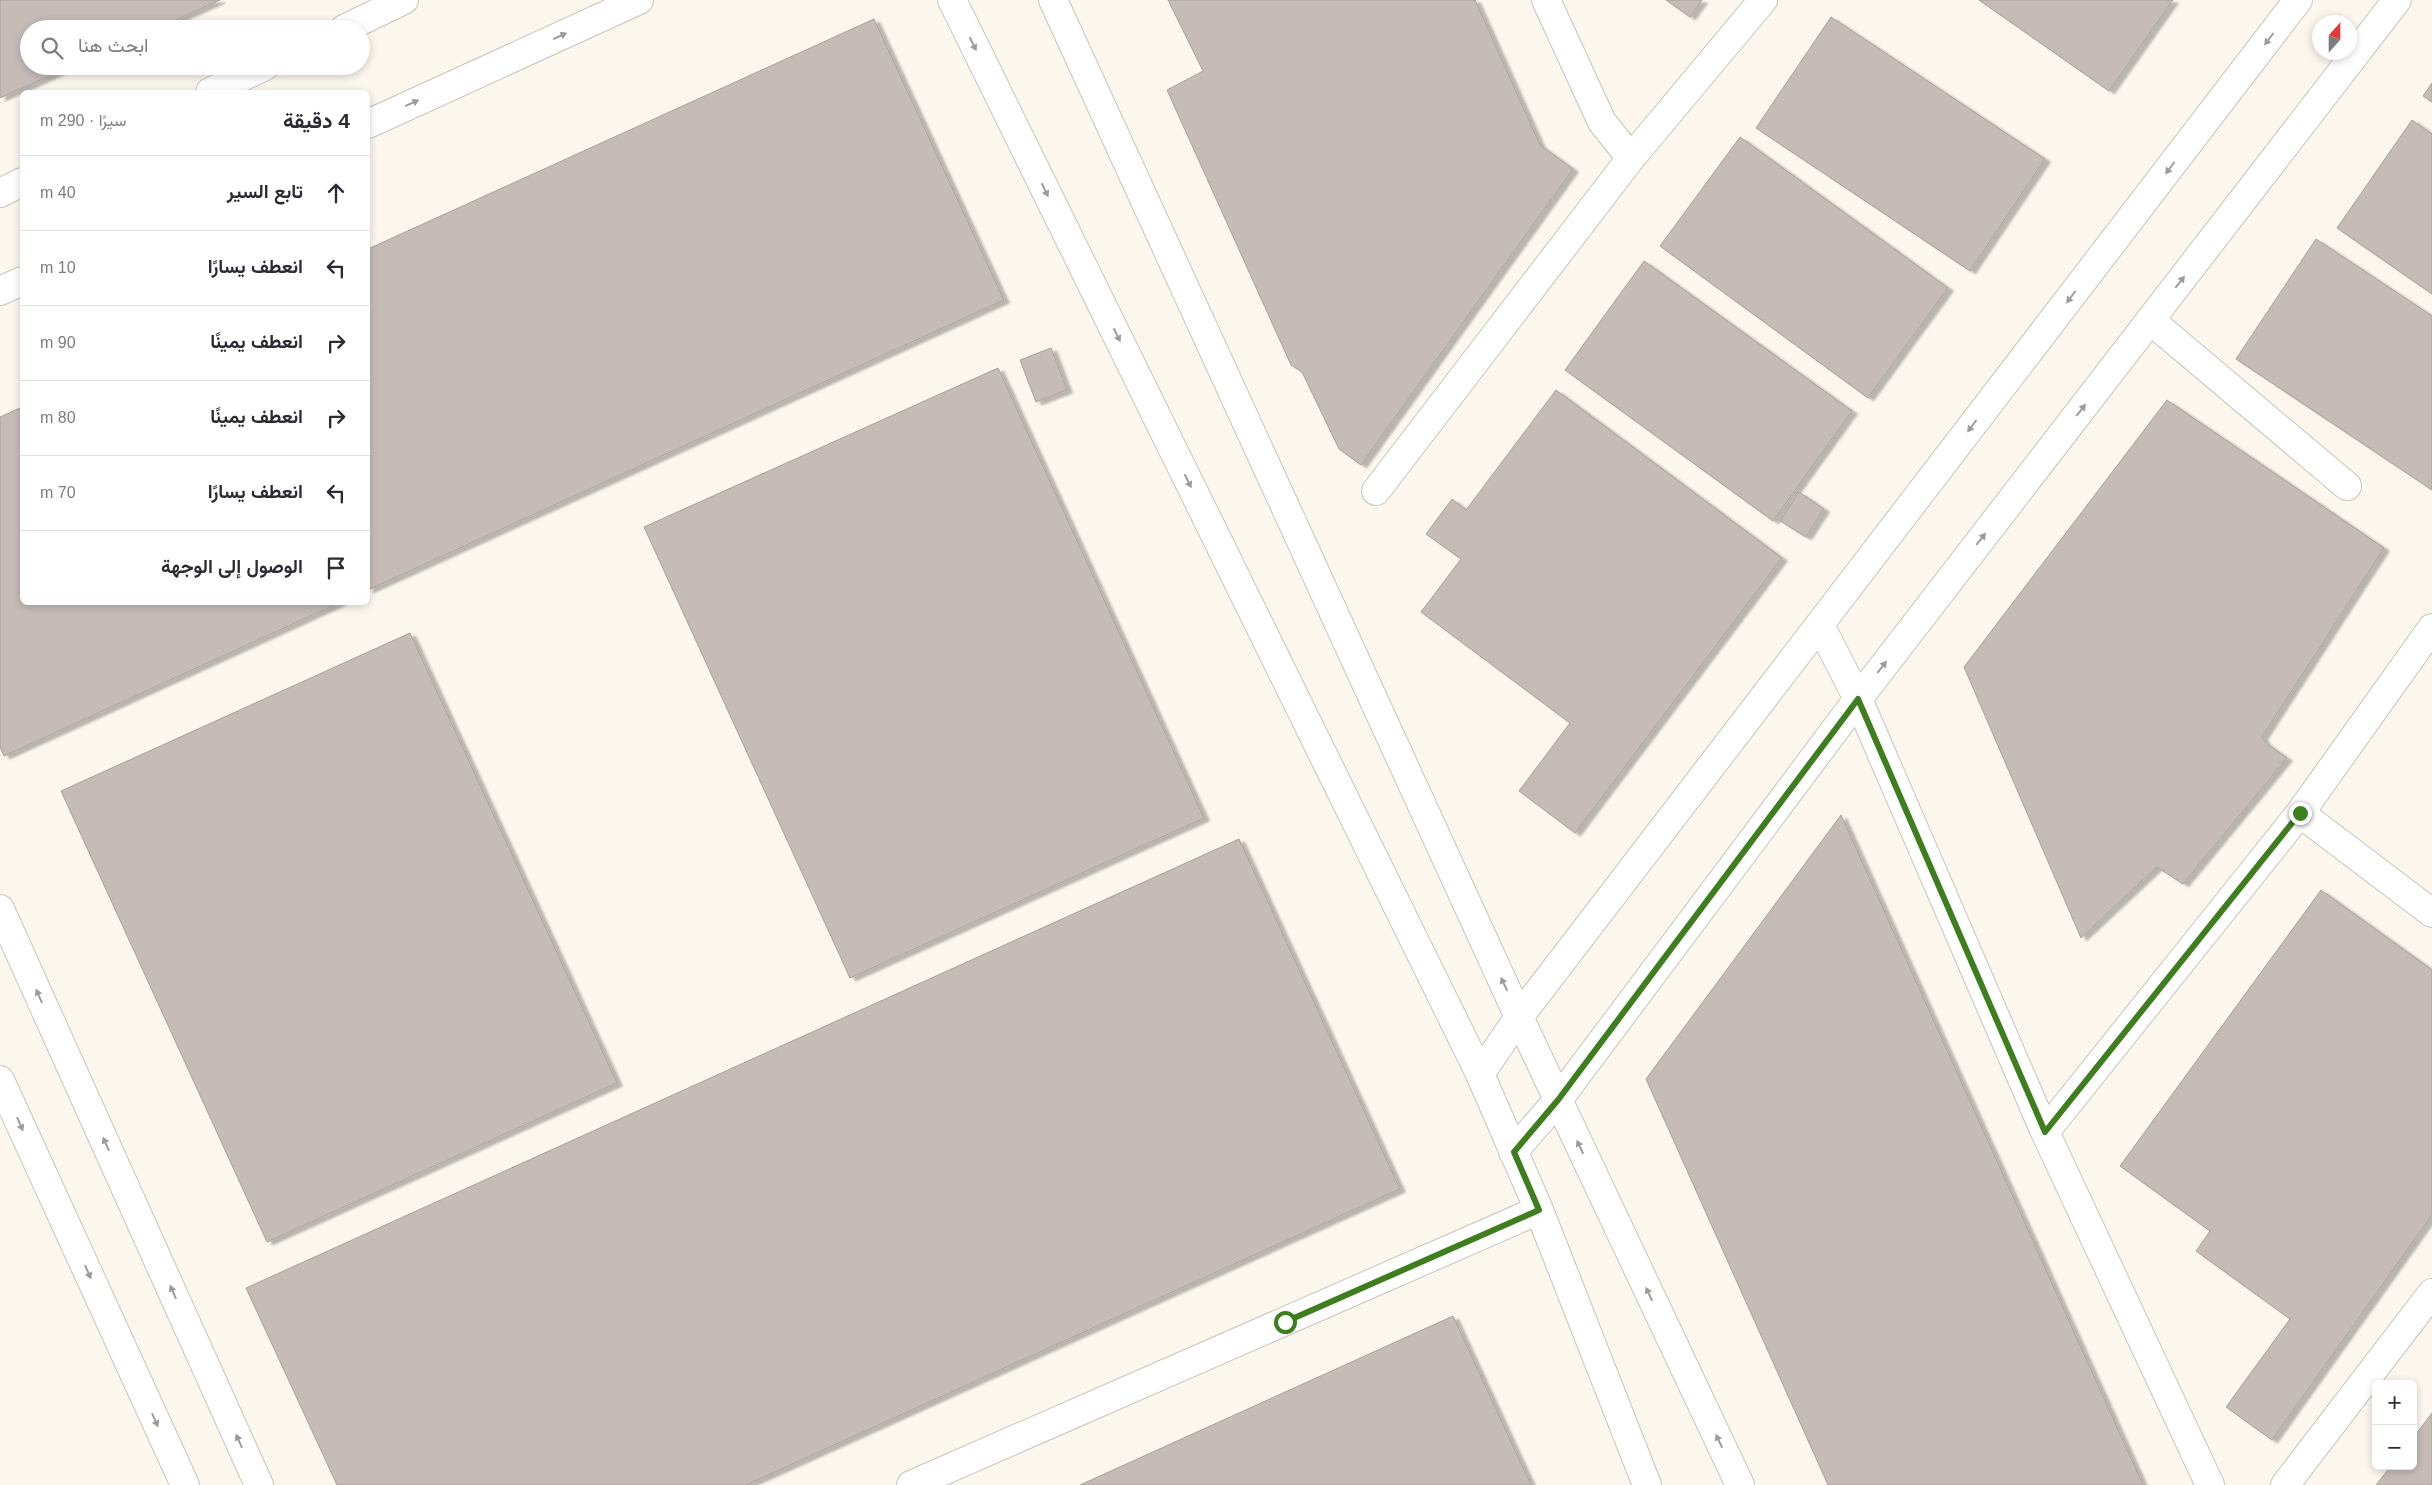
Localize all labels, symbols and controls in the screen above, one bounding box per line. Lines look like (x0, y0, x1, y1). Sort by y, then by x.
north arrow (2312, 15, 2357, 60)
search box (20, 20, 370, 75)
one-way arrow (553, 32, 567, 40)
one-way arrow (2263, 32, 2274, 45)
icon: search (38, 34, 66, 62)
text: ابحث هنا (78, 35, 148, 56)
one-way arrow (970, 37, 978, 51)
one-way arrow (405, 99, 419, 107)
text: 4 دقيقة (283, 109, 350, 132)
text: سيرًا · 290 m (40, 112, 126, 129)
one-way arrow (2165, 161, 2175, 175)
icon: ahead (322, 179, 350, 207)
text: تابع السير (227, 181, 303, 202)
one-way arrow (1041, 182, 1049, 197)
text: 40 m (40, 184, 76, 201)
icon: left (322, 254, 350, 282)
text: انعطف يسارًا (208, 256, 303, 277)
text: 10 m (40, 259, 76, 276)
one-way arrow (2175, 275, 2185, 288)
one-way arrow (2066, 290, 2076, 304)
one-way arrow (1113, 328, 1121, 343)
icon: right (322, 329, 350, 357)
text: انعطف يمينًا (210, 331, 303, 352)
text: 90 m (40, 334, 76, 351)
icon: right (322, 404, 350, 432)
one-way arrow (2075, 404, 2086, 417)
text: انعطف يمينًا (210, 406, 303, 427)
text: 80 m (40, 409, 76, 426)
one-way arrow (1967, 419, 1978, 432)
one-way arrow (1185, 474, 1193, 488)
icon: left (322, 479, 350, 507)
text: انعطف يسارًا (208, 481, 303, 502)
text: 70 m (40, 484, 76, 501)
one-way arrow (1976, 533, 1987, 546)
icon: arrive (322, 554, 350, 582)
text: الوصول إلى الوجهة (161, 556, 303, 577)
one-way arrow (1877, 661, 1888, 674)
route end (2289, 802, 2312, 825)
one-way arrow (1499, 977, 1507, 991)
one-way arrow (35, 989, 43, 1003)
one-way arrow (17, 1117, 25, 1131)
one-way arrow (101, 1137, 109, 1151)
one-way arrow (1576, 1140, 1584, 1154)
one-way arrow (84, 1265, 92, 1279)
one-way arrow (168, 1285, 176, 1299)
one-way arrow (1645, 1287, 1653, 1301)
route start (1274, 1311, 1297, 1334)
map controls (2372, 1380, 2417, 1470)
button: + (2372, 1380, 2417, 1425)
one-way arrow (151, 1413, 159, 1427)
button: − (2372, 1425, 2417, 1470)
one-way arrow (235, 1434, 243, 1448)
one-way arrow (1715, 1434, 1723, 1448)

